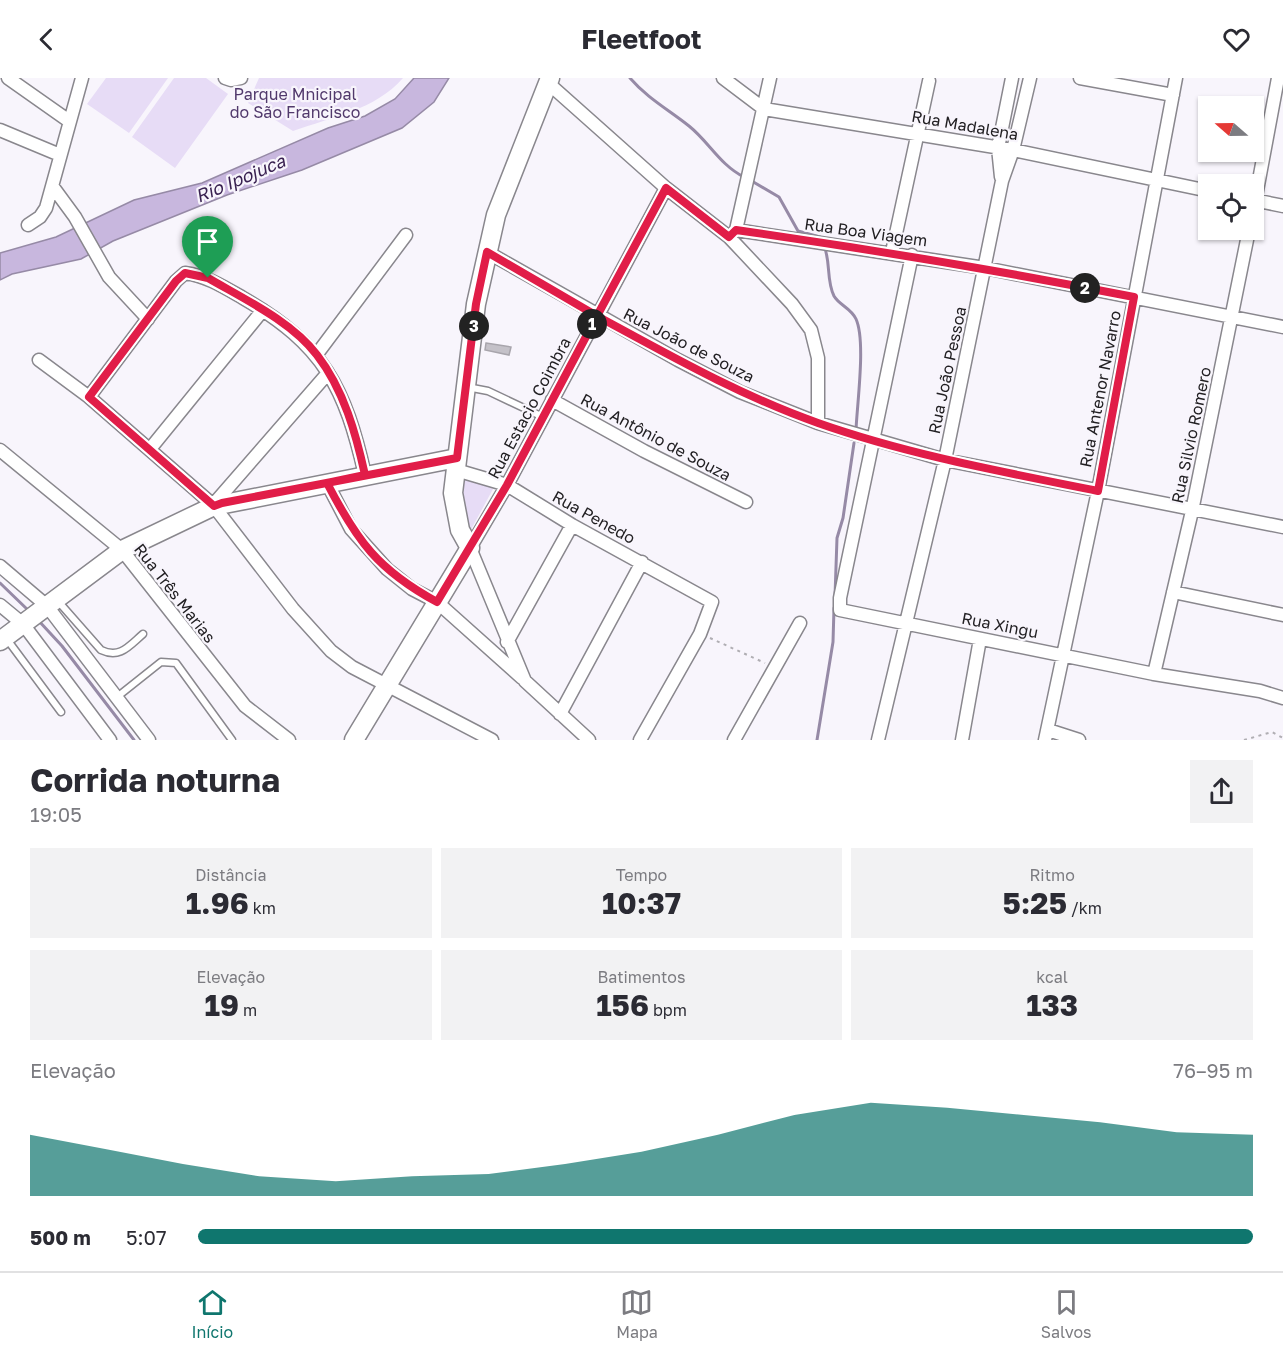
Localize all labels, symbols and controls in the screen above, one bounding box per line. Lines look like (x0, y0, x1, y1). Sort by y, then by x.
icon: back (30, 23, 63, 56)
text: Fleetfoot (581, 23, 702, 55)
icon: heart (1220, 23, 1253, 56)
park label: Parque Mnicipal do São Francisco (230, 84, 360, 122)
north arrow (1198, 96, 1264, 162)
map controls (1198, 96, 1264, 240)
street label: Rua Madalena (910, 106, 1020, 144)
water label: Rio Ipojuca (192, 149, 289, 207)
button: locate (1198, 174, 1264, 240)
street label: Rua Boa Viagem (803, 213, 929, 251)
pin (182, 216, 233, 278)
icon: arrive (191, 225, 224, 258)
pin: 2 (1070, 273, 1100, 303)
text: 2 (1080, 278, 1090, 298)
street label: Rua João de Souza (620, 303, 758, 387)
street label: Rua João Pessoa (924, 305, 970, 435)
pin: 1 (577, 309, 607, 339)
street label: Rua Antenor Navarro (1075, 309, 1125, 469)
pin: 3 (459, 311, 489, 341)
text: 1 (588, 314, 596, 334)
text: 3 (469, 316, 479, 336)
street label: Rua Estacio Coimbra (483, 334, 575, 482)
street label: Rua Silvio Romero (1167, 365, 1215, 505)
street label: Rua Antônio de Souza (577, 389, 735, 485)
street label: Rua Penedo (549, 486, 639, 548)
street label: Rua Três Marias (130, 539, 220, 647)
street label: Rua Xingu (960, 608, 1040, 642)
text: Corrida noturna (30, 760, 280, 799)
button: share (1190, 760, 1253, 823)
text: 19:05 (30, 802, 82, 826)
text: Distância (195, 865, 266, 885)
text: Tempo (616, 865, 667, 885)
text: Ritmo (1029, 865, 1075, 885)
text: 1.96 (186, 885, 249, 921)
text: 10:37 (602, 885, 681, 921)
text: 5:25 (1002, 885, 1067, 921)
text: km (249, 898, 276, 918)
text: /km (1067, 898, 1102, 918)
text: Elevação (197, 967, 265, 987)
text: Batimentos (598, 967, 685, 987)
text: kcal (1036, 967, 1068, 987)
text: 19 (204, 987, 239, 1023)
text: 156 (596, 987, 649, 1023)
text: 133 (1026, 987, 1078, 1023)
text: m (239, 1000, 257, 1020)
text: bpm (649, 1000, 687, 1020)
text: Elevação (30, 1058, 116, 1082)
text: 76–95 m (1173, 1058, 1253, 1082)
text: 500 m (30, 1225, 91, 1249)
text: 5:07 (126, 1225, 167, 1249)
tab: Início (191, 1286, 233, 1342)
tab: Mapa (616, 1286, 658, 1342)
tab: Salvos (1041, 1286, 1092, 1342)

